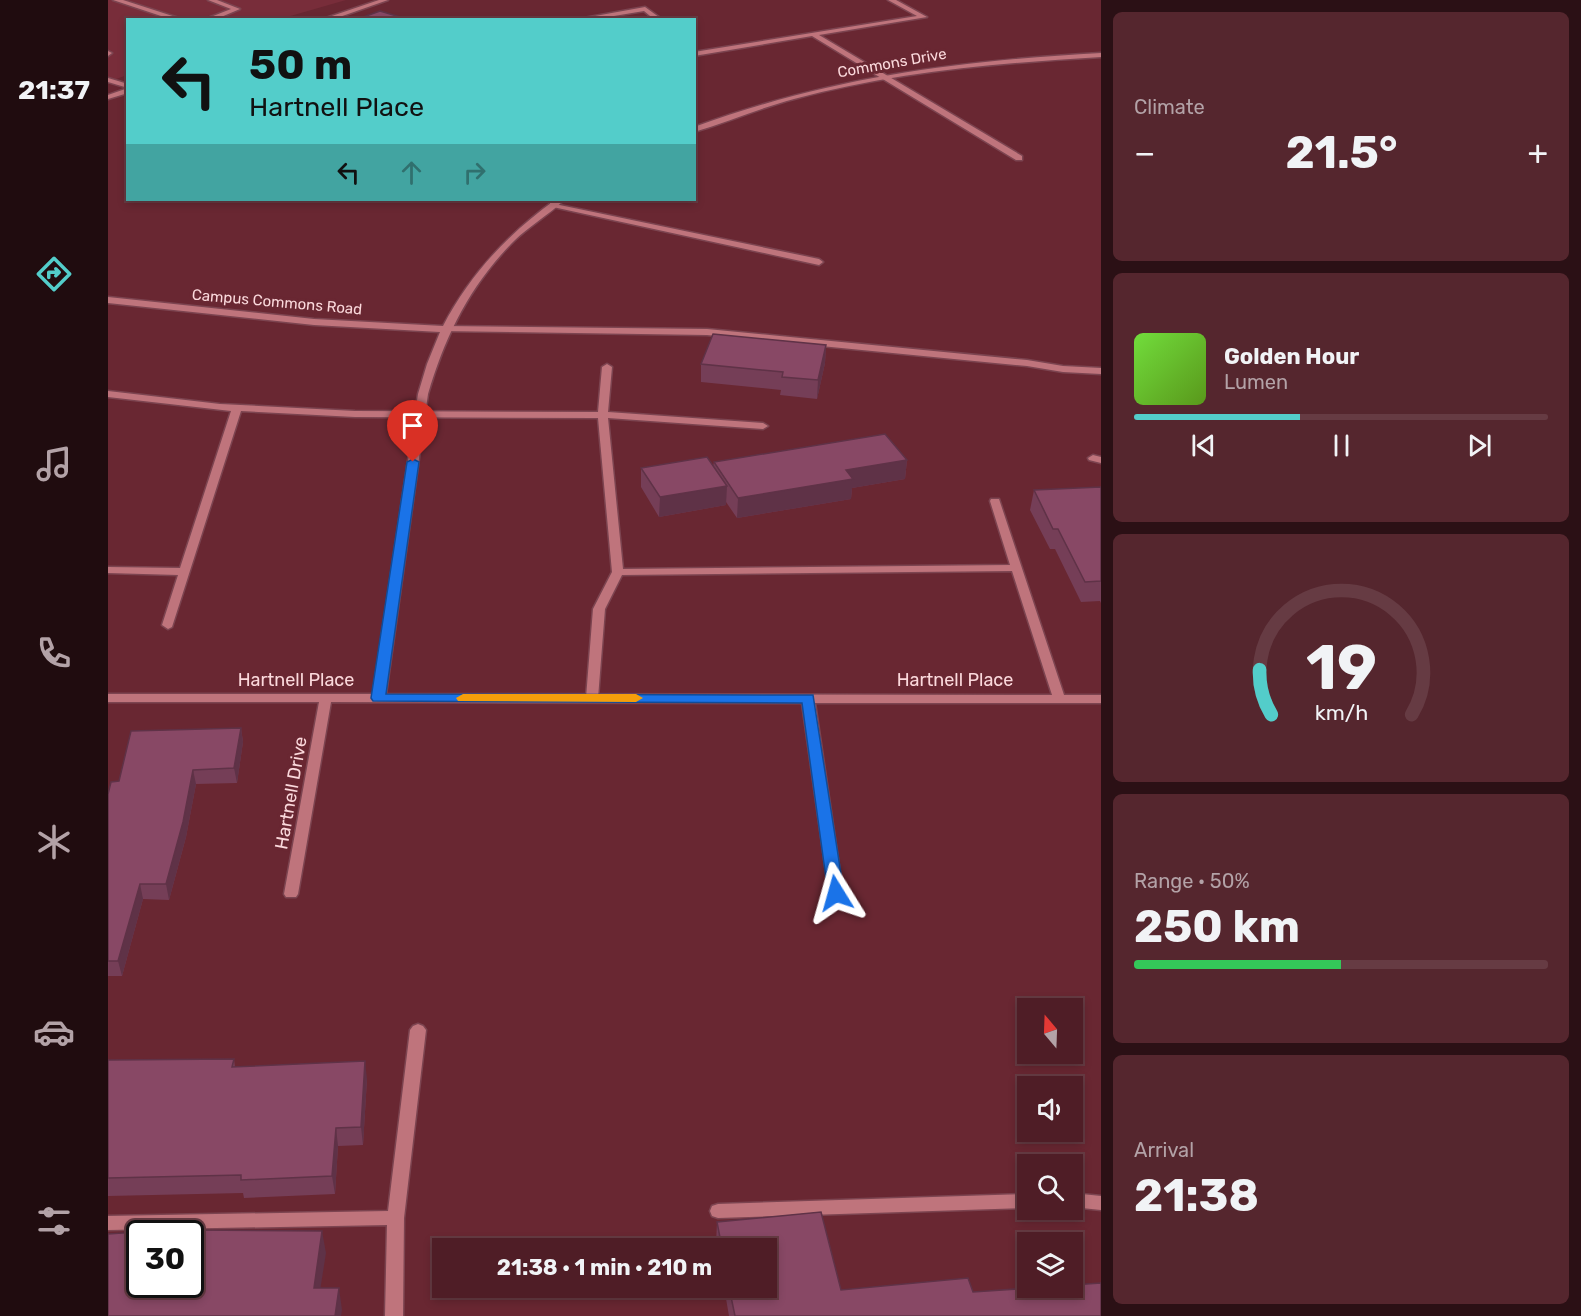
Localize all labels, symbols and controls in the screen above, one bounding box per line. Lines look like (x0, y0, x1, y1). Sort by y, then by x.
text: 50 m (249, 40, 352, 90)
icon: left (150, 42, 228, 120)
street label: Commons Drive (836, 45, 948, 81)
text: 21:37 (18, 74, 90, 106)
text: Hartnell Place (249, 91, 424, 123)
text: Climate (1134, 95, 1205, 119)
text: 21.5° (1285, 126, 1397, 179)
text: − (1134, 133, 1155, 172)
text: + (1527, 133, 1548, 172)
icon: left (332, 156, 365, 189)
icon: ahead (395, 156, 428, 189)
icon: right (458, 156, 491, 189)
icon: directions (33, 253, 75, 295)
street label: Campus Commons Road (191, 286, 363, 318)
text: Golden Hour (1224, 343, 1359, 370)
text: Lumen (1224, 370, 1288, 394)
pin (387, 400, 438, 462)
icon: arrive (396, 409, 429, 442)
icon: previous (1187, 429, 1220, 462)
icon: pause (1325, 429, 1358, 462)
icon: next (1463, 429, 1496, 462)
icon: music (33, 443, 75, 485)
text: 19 (1305, 631, 1377, 705)
icon: phone (33, 632, 75, 674)
street label: Hartnell Place (238, 669, 354, 691)
street label: Hartnell Place (897, 669, 1013, 691)
text: km/h (1314, 700, 1368, 725)
street label: Hartnell Drive (270, 735, 312, 851)
icon: climate (33, 821, 75, 863)
position arrow (804, 861, 868, 925)
text: Range · 50% (1134, 869, 1250, 893)
text: 250 km (1134, 900, 1300, 953)
north arrow (1017, 998, 1083, 1064)
map controls (1017, 998, 1083, 1298)
icon: car (33, 1011, 75, 1053)
button: sound (1017, 1076, 1083, 1142)
text: Arrival (1134, 1138, 1194, 1162)
button: search (1017, 1154, 1083, 1220)
text: 21:38 (1134, 1169, 1259, 1222)
icon: filters (33, 1200, 75, 1242)
speed limit sign: 30 (126, 1220, 204, 1298)
button: layers (1017, 1232, 1083, 1298)
text: 21:38 · 1 min · 210 m (497, 1254, 712, 1281)

